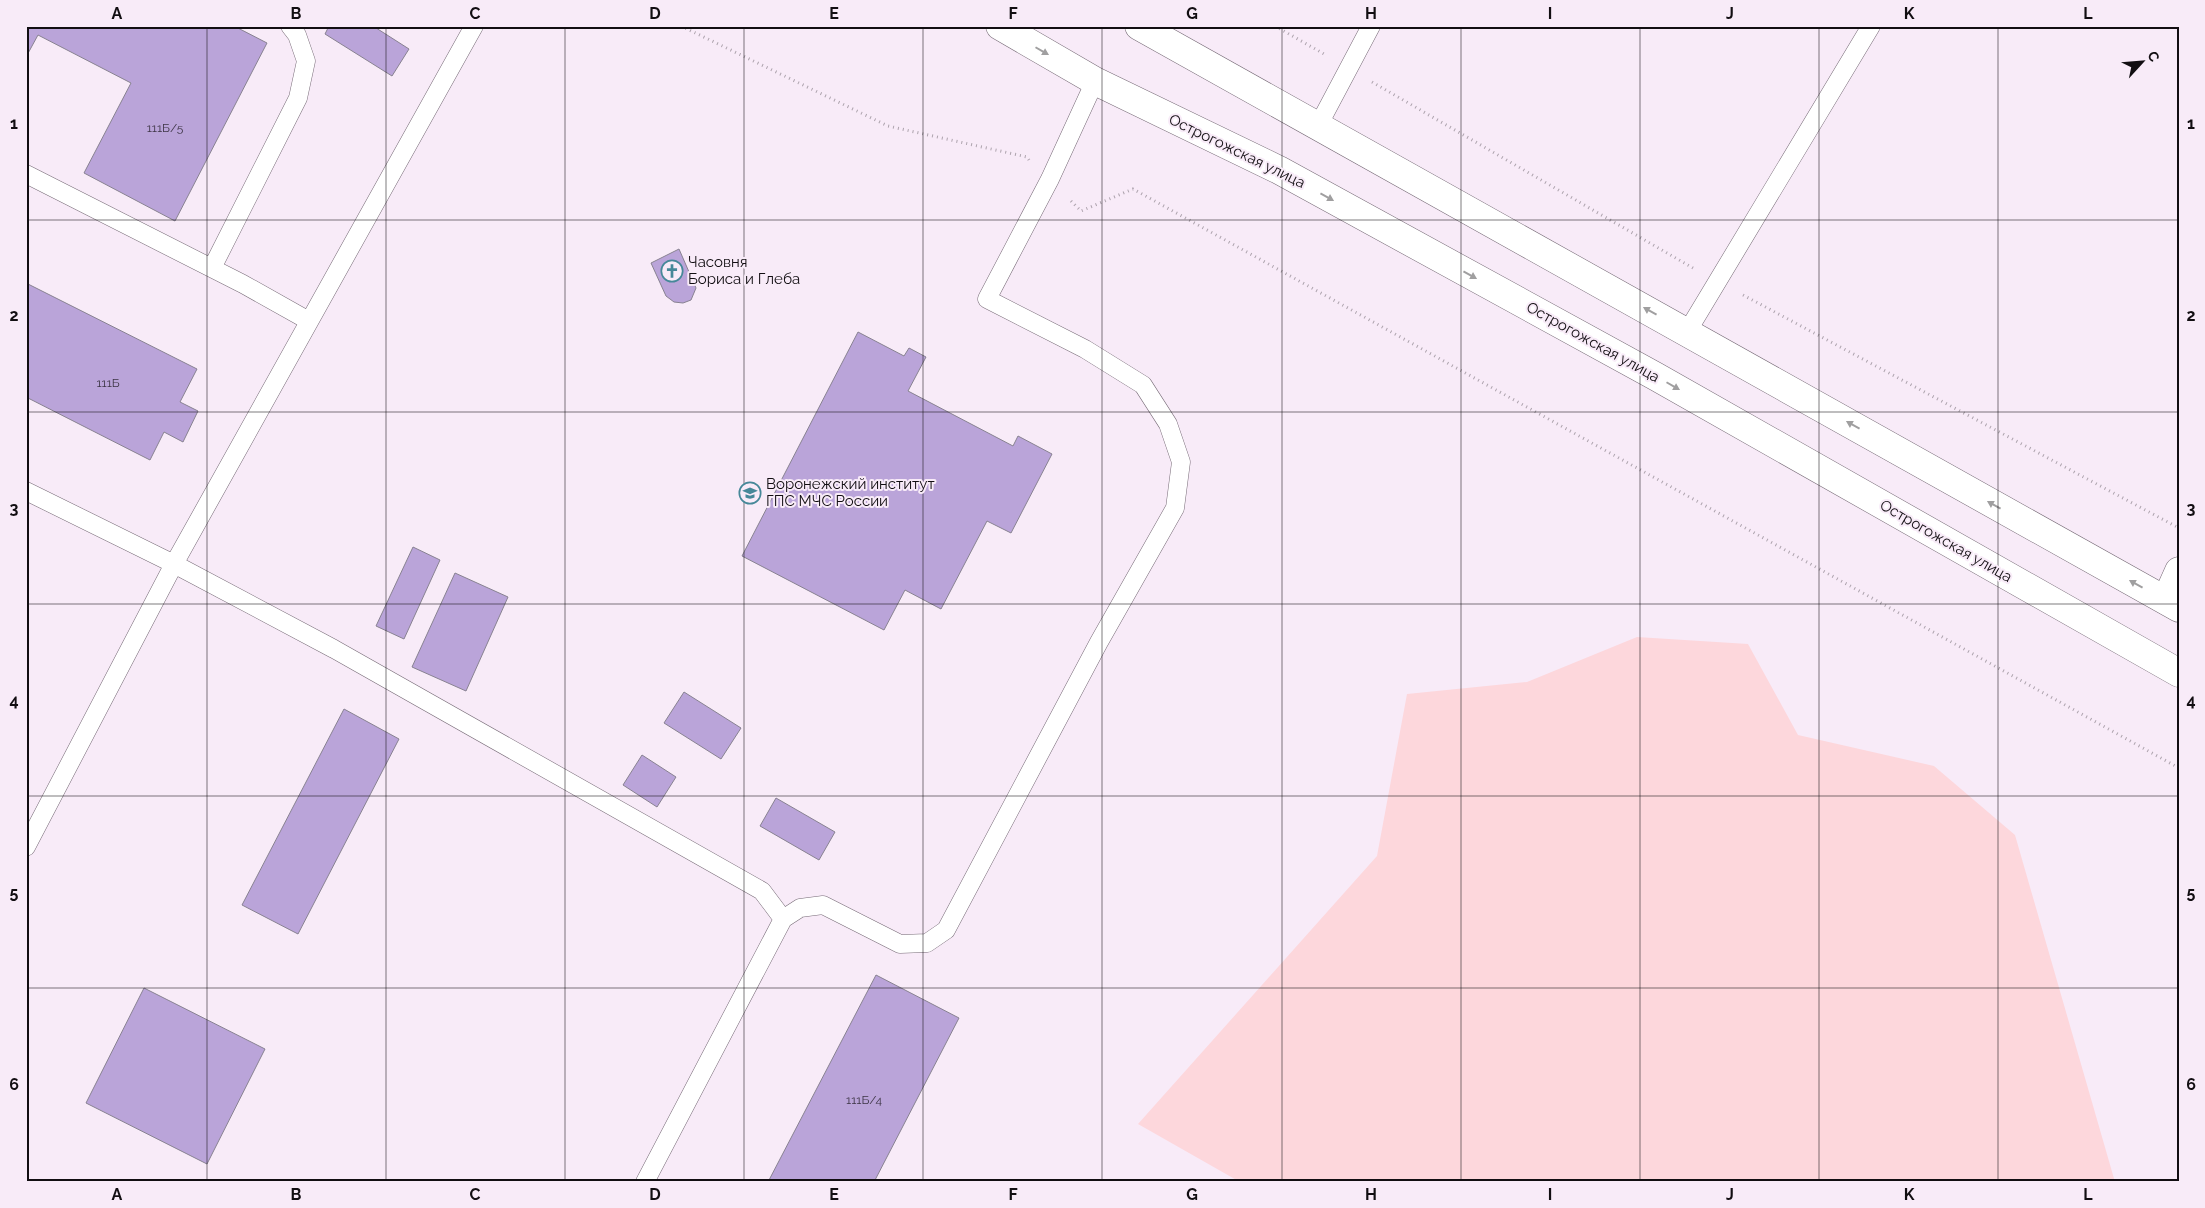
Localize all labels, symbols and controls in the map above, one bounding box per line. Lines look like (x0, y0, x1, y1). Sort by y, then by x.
text: A (112, 4, 123, 23)
text: B (291, 4, 302, 23)
text: C (470, 4, 481, 23)
text: D (649, 4, 661, 23)
text: E (829, 4, 839, 23)
text: F (1008, 4, 1018, 23)
text: G (1186, 4, 1198, 23)
text: H (1365, 4, 1377, 23)
text: I (1548, 4, 1552, 23)
text: J (1726, 4, 1734, 23)
text: K (1904, 4, 1915, 23)
text: L (2083, 4, 2093, 23)
north arrow (2118, 38, 2168, 88)
one-way arrow (1036, 46, 1049, 55)
text: С (2144, 48, 2163, 64)
street label: Острогожская улица (1166, 110, 1308, 192)
text: 1 (10, 114, 18, 133)
text: 1 (2187, 114, 2195, 133)
house number: 111Б/5 (147, 121, 184, 135)
one-way arrow (1320, 192, 1334, 201)
place label: Часовня Бориса и Глеба (688, 253, 800, 288)
church icon: Часовня Бориса и Глеба (660, 259, 684, 283)
one-way arrow (1463, 270, 1476, 279)
street label: Острогожская улица (1523, 298, 1663, 386)
text: 2 (9, 306, 19, 325)
text: 2 (2186, 306, 2196, 325)
one-way arrow (1643, 307, 1657, 316)
house number: 111Б (96, 376, 120, 390)
one-way arrow (1667, 382, 1680, 391)
one-way arrow (1845, 421, 1860, 429)
place label: Воронежский институт ГПС МЧС России (766, 475, 935, 510)
school or university icon: Воронежский институт ГПС МЧС России (738, 481, 762, 505)
street label: Острогожская улица (1877, 496, 2015, 586)
text: 3 (10, 499, 19, 518)
text: 3 (2187, 499, 2196, 518)
one-way arrow (1988, 500, 2001, 509)
one-way arrow (2129, 580, 2144, 588)
text: 4 (9, 691, 19, 710)
text: 4 (2186, 691, 2196, 710)
text: 5 (10, 883, 19, 902)
text: 5 (2187, 883, 2196, 902)
text: 6 (9, 1075, 19, 1094)
text: 6 (2186, 1075, 2196, 1094)
house number: 111Б/4 (846, 1093, 882, 1107)
text: A (112, 1185, 123, 1204)
text: B (291, 1185, 302, 1204)
text: C (470, 1185, 481, 1204)
text: D (649, 1185, 661, 1204)
text: E (829, 1185, 839, 1204)
text: F (1008, 1185, 1018, 1204)
text: G (1186, 1185, 1198, 1204)
text: H (1365, 1185, 1377, 1204)
text: I (1548, 1185, 1552, 1204)
text: J (1726, 1185, 1734, 1204)
text: K (1904, 1185, 1915, 1204)
text: L (2083, 1185, 2093, 1204)

